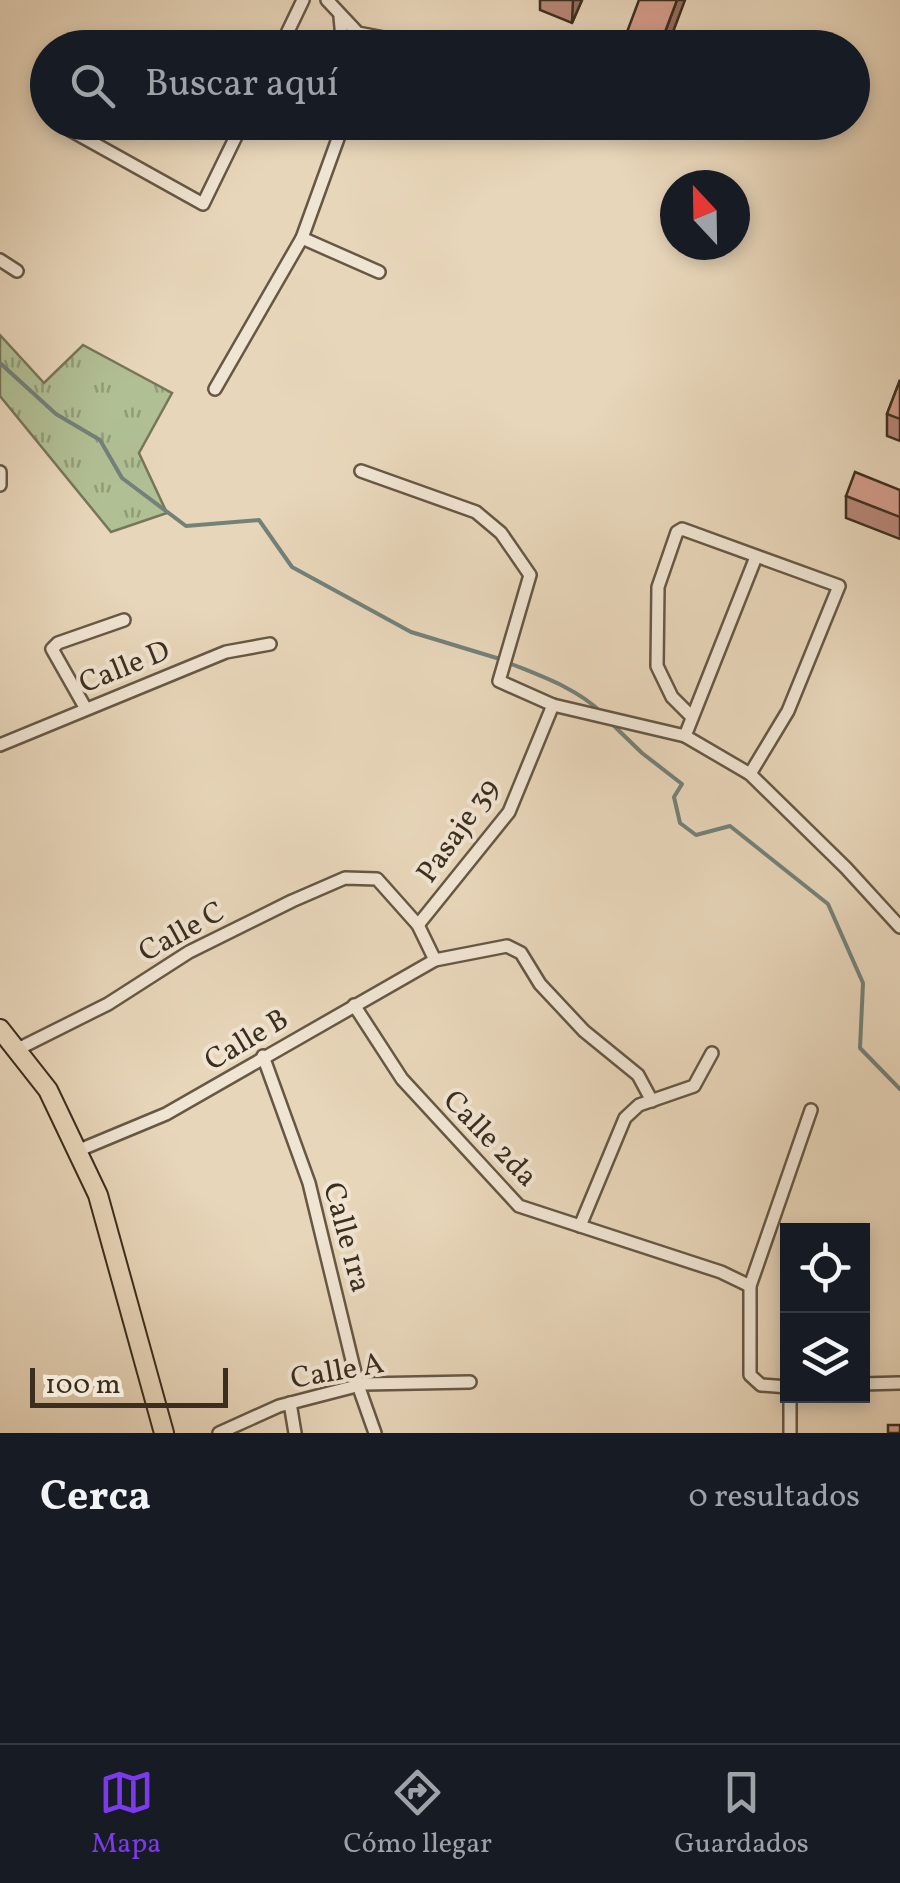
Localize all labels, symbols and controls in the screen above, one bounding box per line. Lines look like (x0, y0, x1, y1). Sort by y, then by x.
search box (30, 30, 870, 140)
icon: search (65, 58, 120, 113)
text: Buscar aquí (145, 59, 338, 112)
north arrow (660, 170, 750, 260)
street label: Calle D (73, 631, 176, 705)
street label: Pasaje 39 (407, 770, 510, 892)
street label: Calle C (131, 892, 233, 973)
street label: Calle B (197, 999, 297, 1082)
street label: Calle 2da (433, 1081, 547, 1197)
street label: Calle 1ra (311, 1178, 381, 1297)
map controls (780, 1223, 870, 1403)
button: locate (780, 1223, 870, 1313)
button: layers (780, 1313, 870, 1403)
street label: Calle A (288, 1343, 387, 1401)
scale bar (30, 1363, 228, 1408)
text: 100 m (45, 1366, 120, 1405)
text: Cerca (40, 1469, 151, 1528)
text: 0 resultados (689, 1476, 860, 1520)
tab: Mapa (91, 1765, 161, 1864)
tab: Cómo llegar (344, 1765, 492, 1864)
tab: Guardados (674, 1765, 809, 1864)

